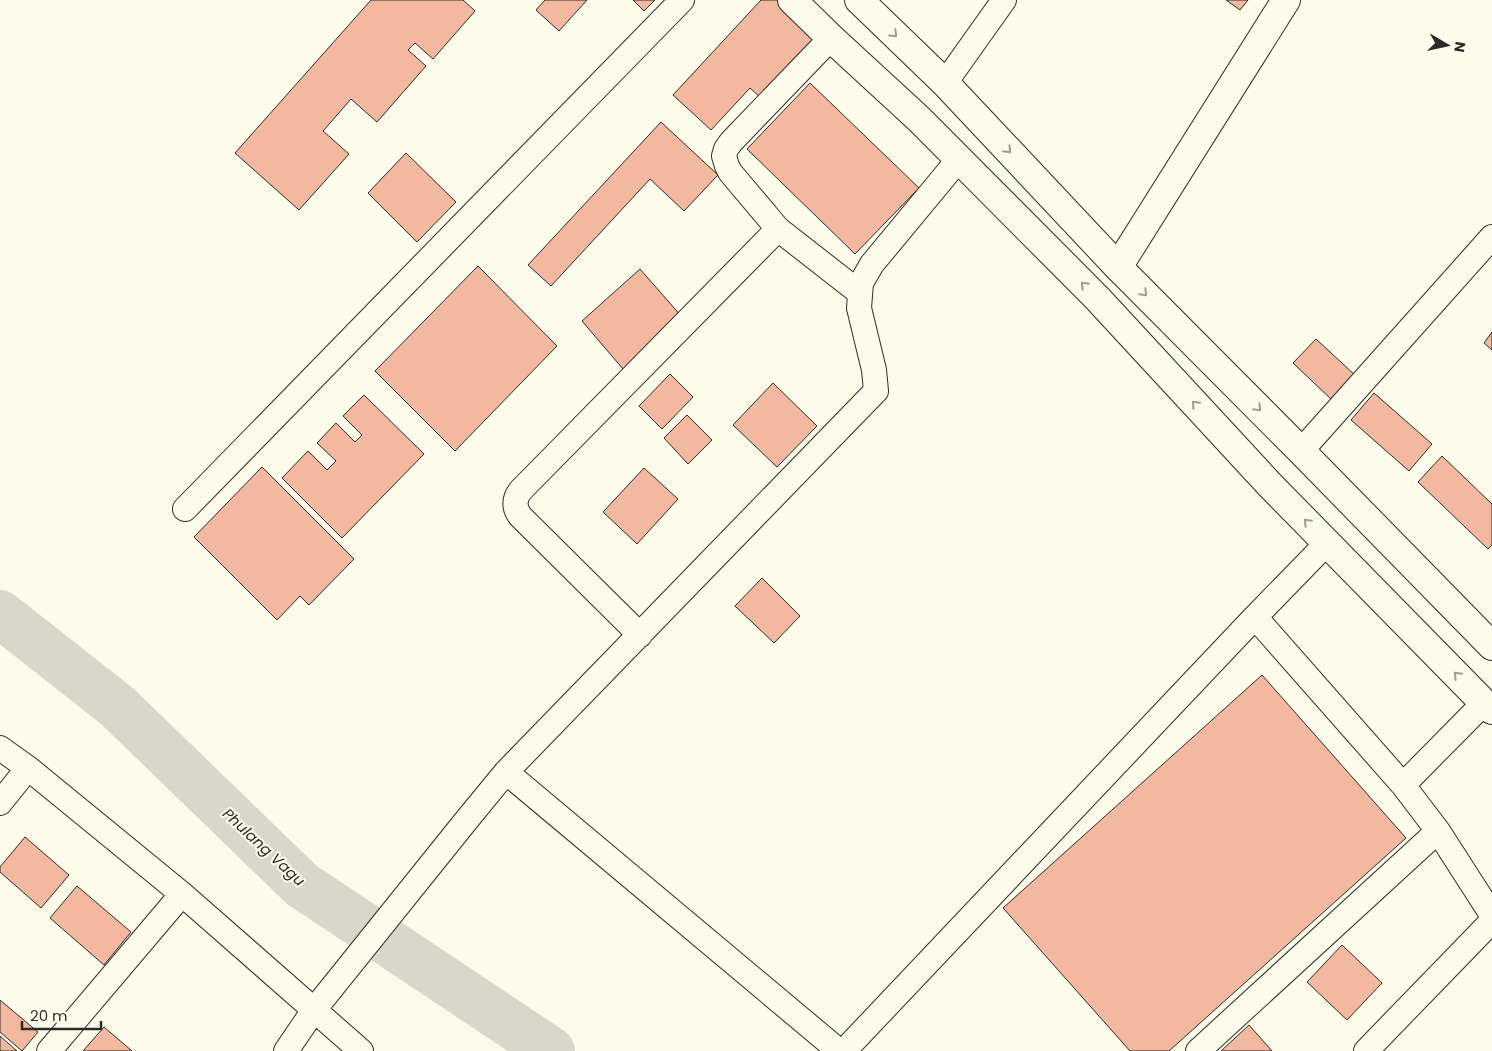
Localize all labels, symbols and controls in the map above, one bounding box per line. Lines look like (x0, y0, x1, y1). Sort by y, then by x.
north arrow (1422, 20, 1472, 70)
one-way arrow (888, 28, 897, 37)
text: N (1449, 40, 1471, 54)
one-way arrow (1002, 144, 1011, 153)
one-way arrow (1081, 282, 1090, 291)
one-way arrow (1138, 287, 1147, 296)
one-way arrow (1192, 400, 1201, 409)
one-way arrow (1253, 402, 1262, 411)
one-way arrow (1304, 518, 1313, 527)
one-way arrow (1454, 672, 1463, 681)
water label: Phulang Vagu (218, 803, 310, 891)
scale bar (22, 998, 101, 1030)
text: 20 m (30, 1005, 68, 1026)

